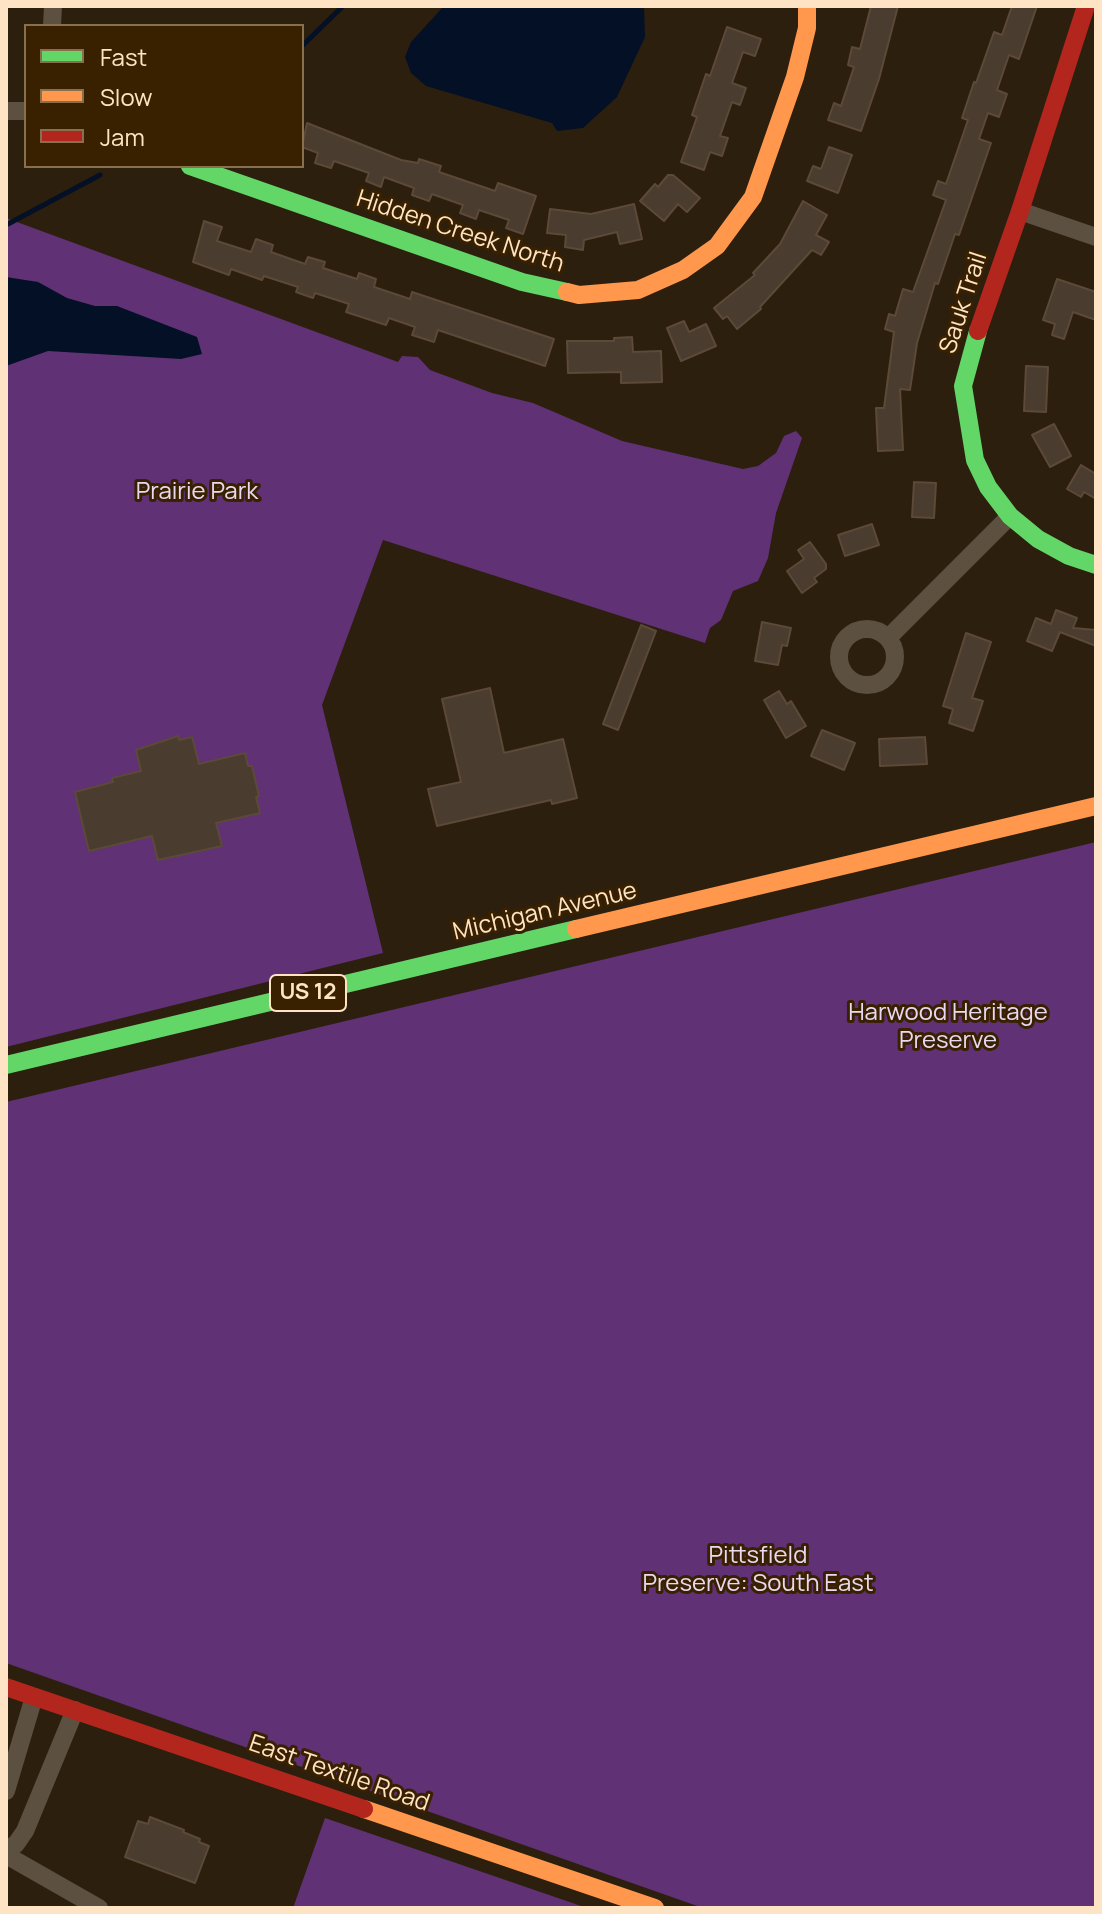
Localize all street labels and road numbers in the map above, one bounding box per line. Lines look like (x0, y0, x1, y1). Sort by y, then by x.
street label: Hidden Creek North (353, 185, 567, 279)
street label: Sauk Trail (934, 249, 994, 357)
street label: Michigan Avenue (450, 877, 640, 947)
road number: US 12 (270, 975, 346, 1011)
street label: East Textile Road (245, 1730, 433, 1818)

